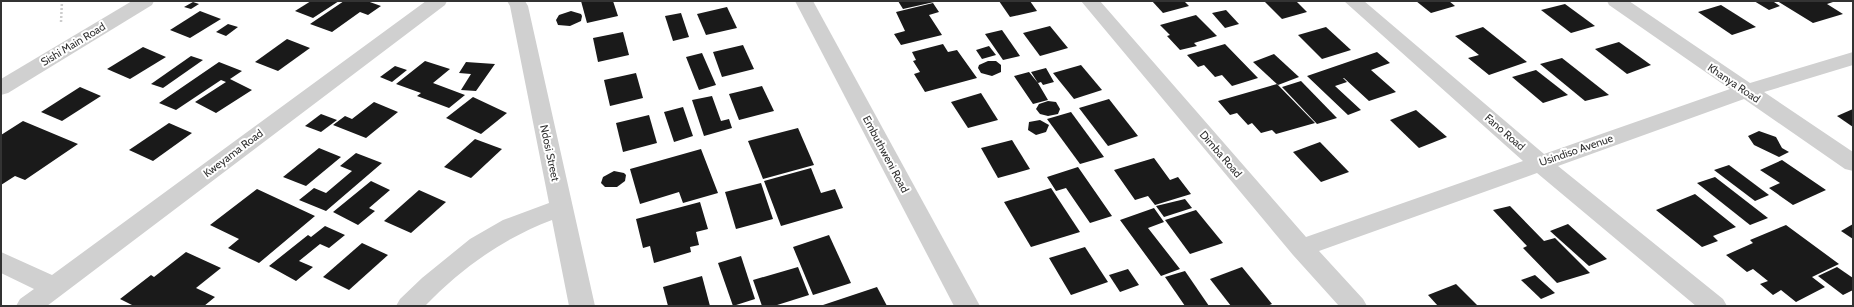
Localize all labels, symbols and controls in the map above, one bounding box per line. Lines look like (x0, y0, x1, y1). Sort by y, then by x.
street label: Sishi Main Road (38, 19, 108, 69)
street label: Khanya Road (1705, 60, 1763, 106)
street label: Fano Road (1482, 111, 1528, 153)
street label: Embuthweni Road (860, 113, 912, 195)
street label: Ndosi Street (537, 123, 563, 183)
street label: Kweyama Road (200, 126, 266, 180)
street label: Dimba Road (1197, 128, 1245, 180)
street label: Usindiso Avenue (1537, 131, 1615, 169)

